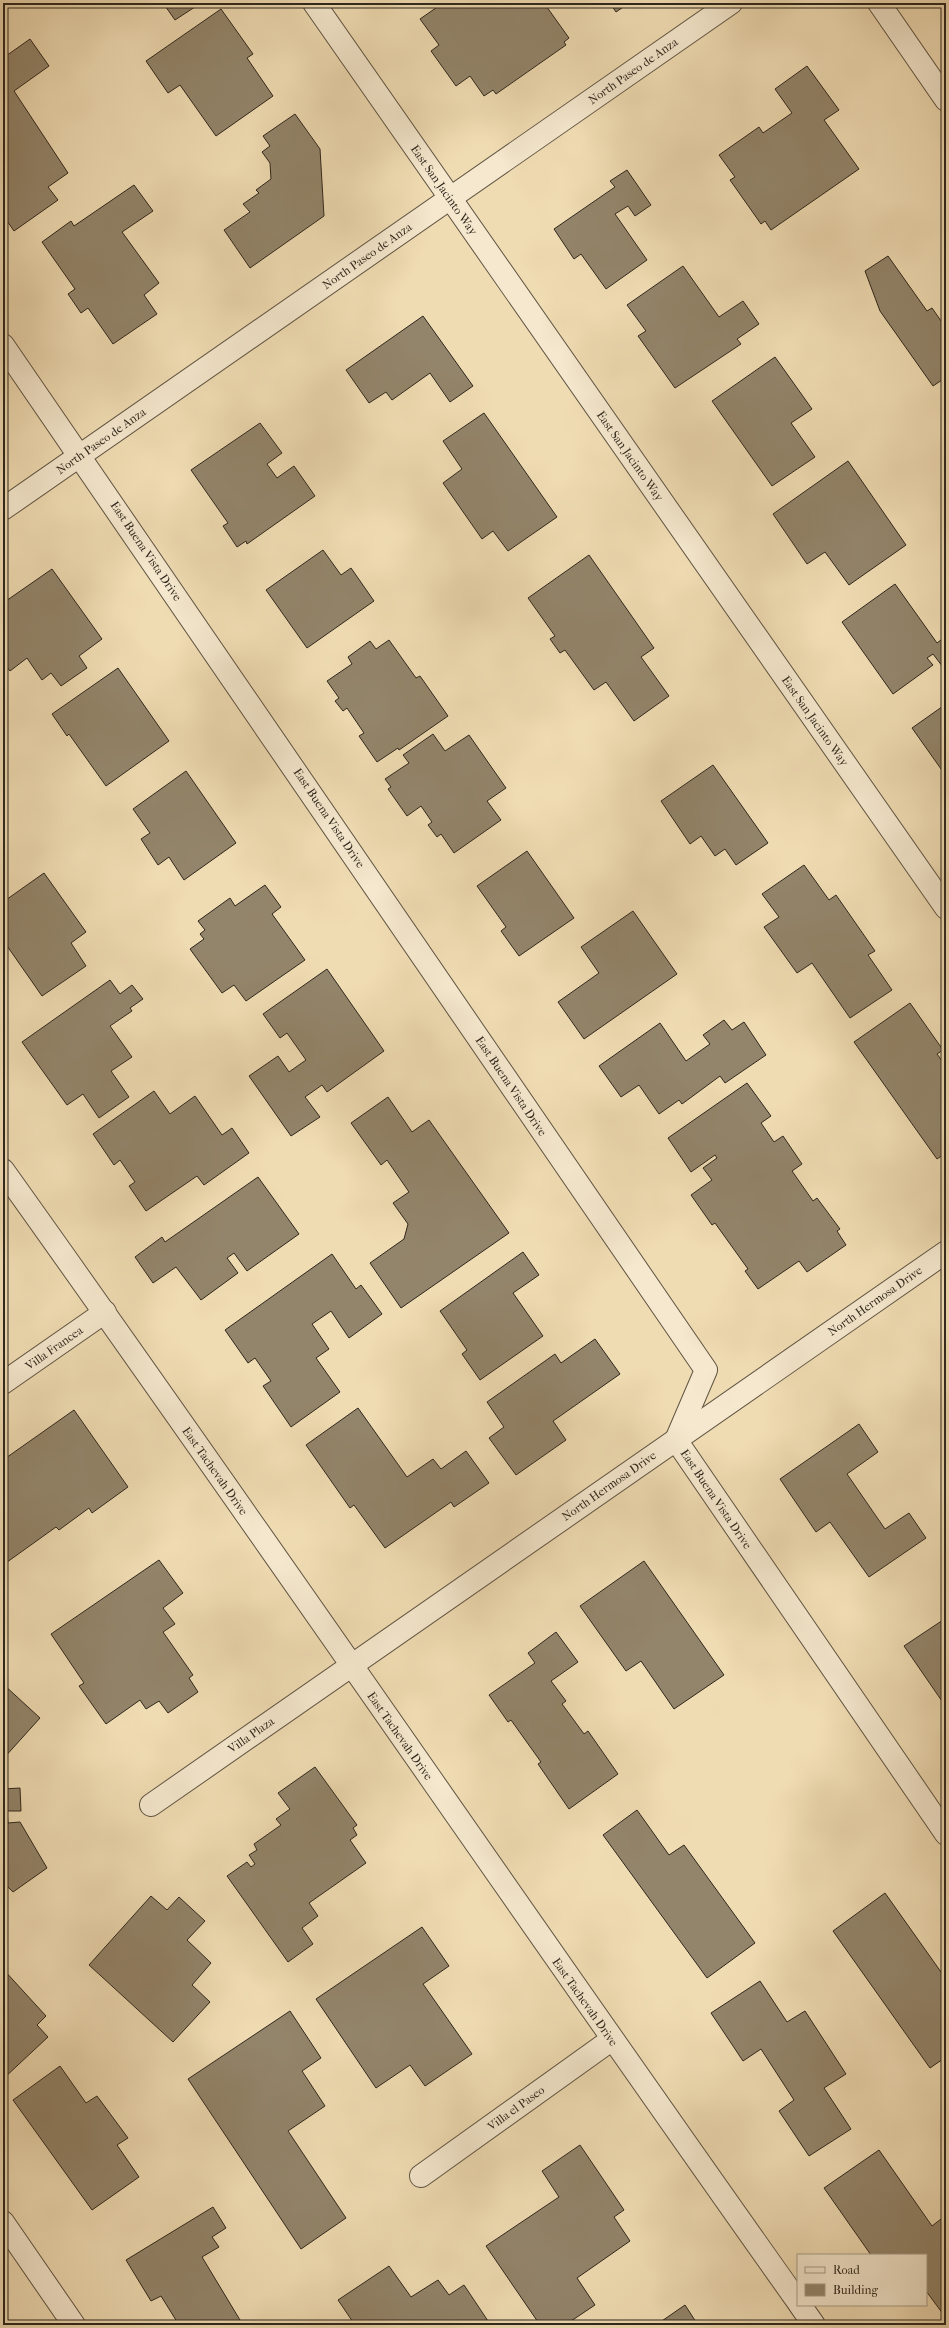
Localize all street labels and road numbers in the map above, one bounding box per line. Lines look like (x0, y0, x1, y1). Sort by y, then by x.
street label: North Paseo de Anza (586, 35, 681, 107)
street label: East San Jacinto Way (408, 142, 481, 238)
street label: North Paseo de Anza (320, 220, 415, 292)
street label: North Paseo de Anza (54, 405, 149, 477)
street label: East San Jacinto Way (594, 408, 667, 504)
street label: East Buena Vista Drive (107, 499, 185, 604)
street label: East San Jacinto Way (779, 673, 852, 769)
street label: East Buena Vista Drive (290, 766, 368, 871)
street label: East Buena Vista Drive (472, 1034, 550, 1139)
street label: North Hermosa Drive (825, 1263, 925, 1339)
street label: Villa Francea (22, 1323, 86, 1373)
street label: East Tachevah Drive (179, 1424, 251, 1518)
street label: East Buena Vista Drive (677, 1447, 755, 1552)
street label: North Hermosa Drive (559, 1448, 659, 1524)
street label: East Tachevah Drive (364, 1689, 436, 1783)
street label: Villa Plaza (224, 1714, 277, 1757)
street label: East Tachevah Drive (549, 1955, 621, 2049)
street label: Villa el Paseo (484, 2083, 547, 2134)

